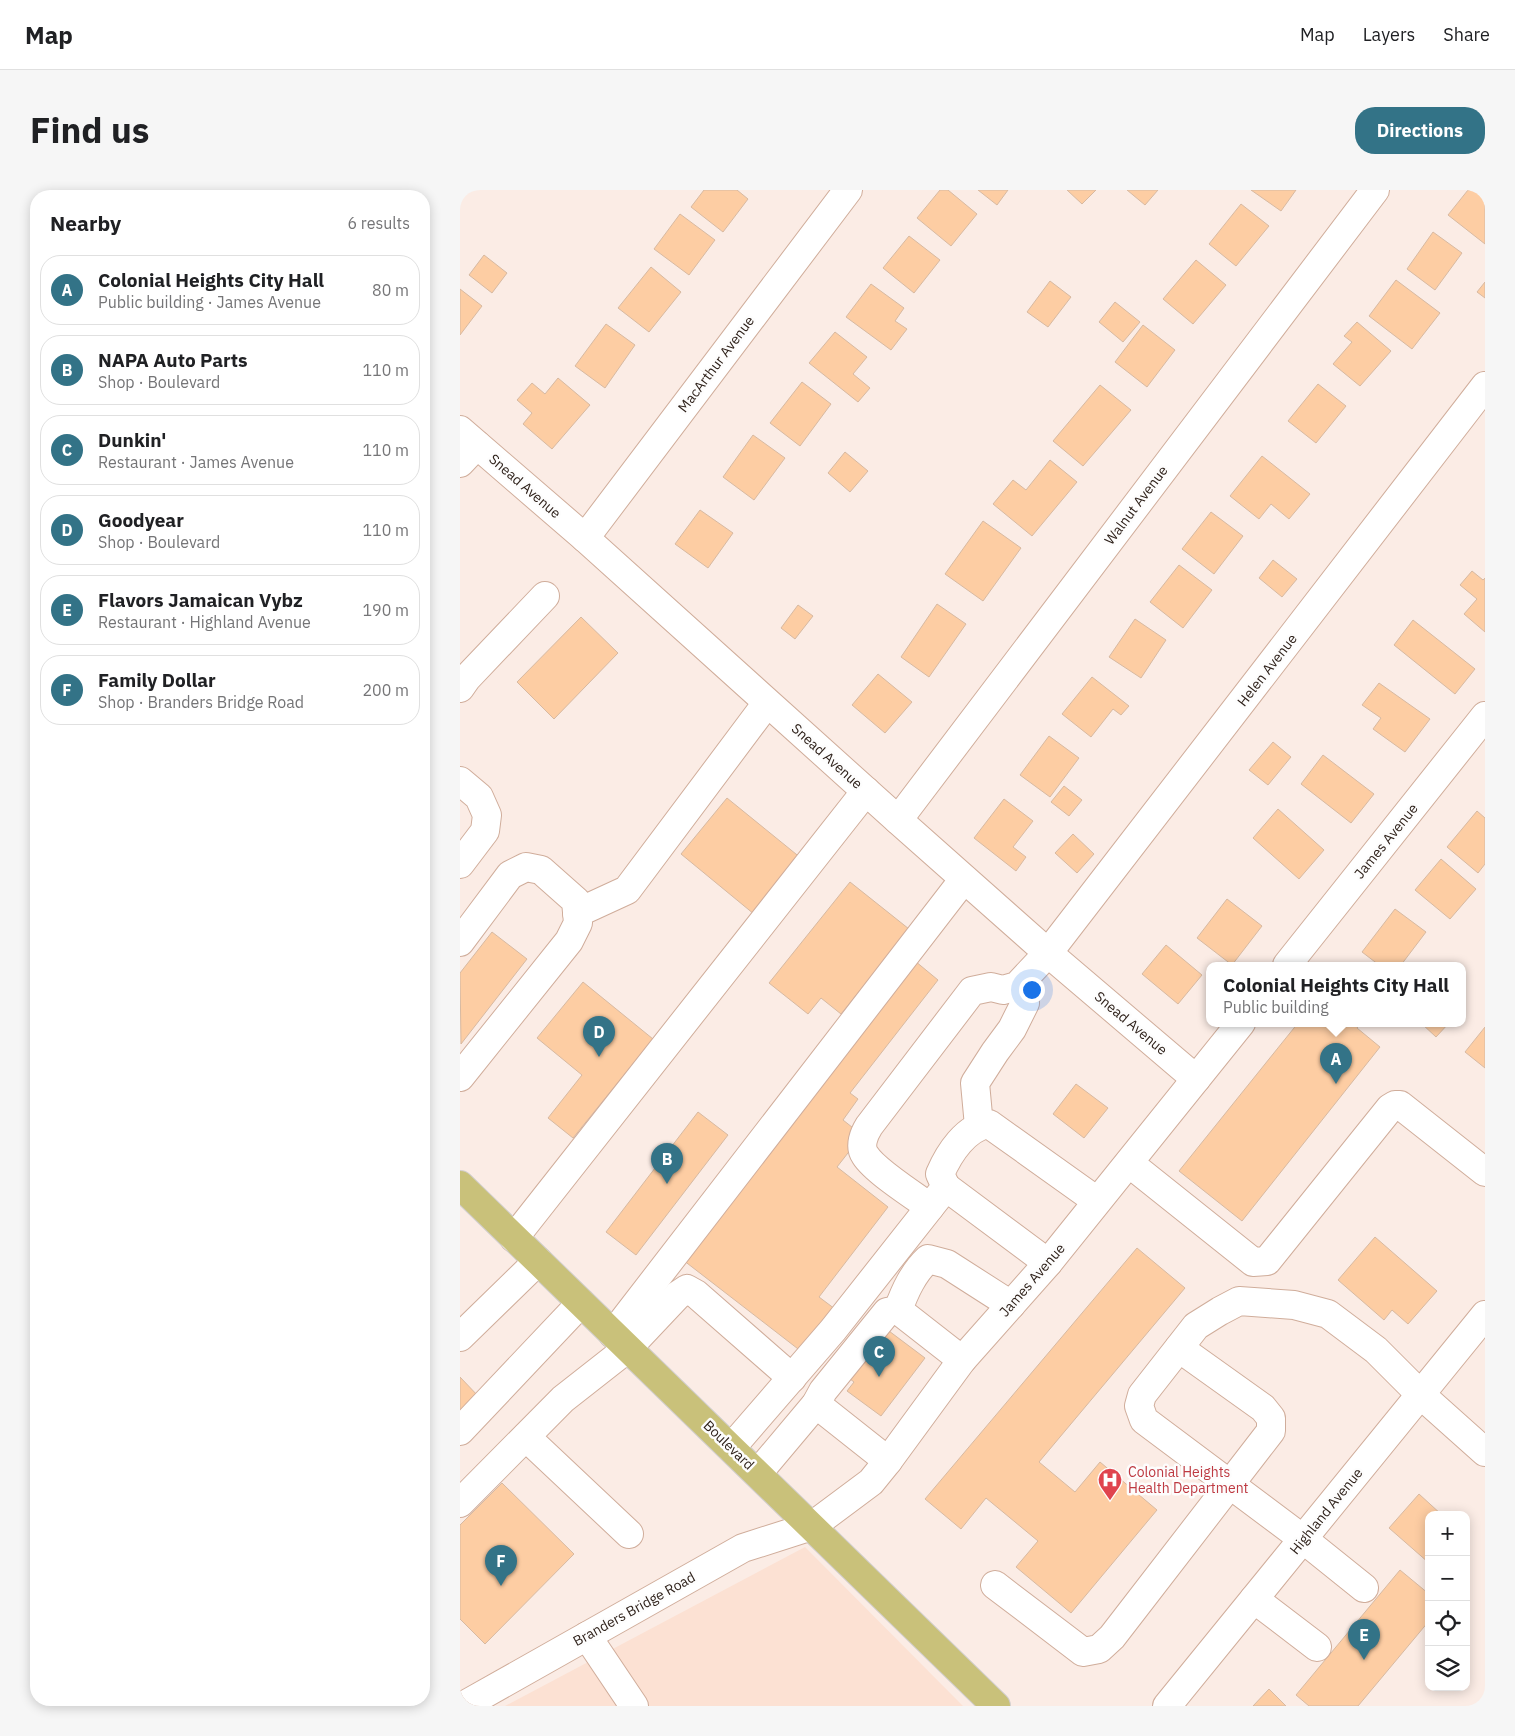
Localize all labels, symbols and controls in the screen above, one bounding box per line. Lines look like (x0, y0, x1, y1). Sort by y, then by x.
text: Map (25, 19, 73, 51)
text: Map (1300, 23, 1335, 46)
text: Layers (1363, 23, 1415, 46)
text: Share (1443, 23, 1490, 46)
text: Find us (30, 107, 149, 153)
button: Directions (1355, 107, 1485, 154)
text: Nearby (50, 209, 121, 237)
text: 6 results (347, 213, 410, 233)
text: Colonial Heights City Hall (98, 268, 324, 292)
text: A (62, 280, 72, 300)
text: 80 m (372, 280, 409, 300)
text: Public building · James Avenue (98, 292, 321, 312)
street label: MacArthur Avenue (674, 312, 758, 416)
text: NAPA Auto Parts (98, 348, 248, 372)
text: B (62, 360, 72, 380)
text: 110 m (362, 360, 409, 380)
text: Shop · Boulevard (98, 372, 220, 392)
text: Dunkin' (98, 428, 166, 452)
text: C (62, 440, 72, 460)
text: 110 m (362, 440, 409, 460)
street label: Snead Avenue (485, 450, 565, 522)
text: Restaurant · James Avenue (98, 452, 294, 472)
street label: Walnut Avenue (1100, 462, 1172, 548)
text: Goodyear (98, 508, 184, 532)
text: D (61, 520, 73, 540)
text: 110 m (362, 520, 409, 540)
text: Shop · Boulevard (98, 532, 220, 552)
text: Flavors Jamaican Vybz (98, 588, 303, 612)
text: E (62, 600, 72, 620)
text: 190 m (362, 600, 409, 620)
text: Restaurant · Highland Avenue (98, 612, 311, 632)
street label: Helen Avenue (1233, 630, 1301, 710)
text: Family Dollar (98, 668, 216, 692)
text: F (62, 680, 72, 700)
text: 200 m (362, 680, 409, 700)
text: Shop · Branders Bridge Road (98, 692, 304, 712)
street label: Snead Avenue (788, 719, 866, 793)
street label: James Avenue (1350, 800, 1422, 882)
popup (1206, 962, 1466, 1027)
text: Colonial Heights City Hall (1223, 973, 1449, 997)
your location (1019, 977, 1045, 1003)
street label: Snead Avenue (1091, 987, 1171, 1059)
text: Public building (1223, 997, 1329, 1017)
pin: D (583, 1016, 615, 1057)
pin: A (1320, 1043, 1352, 1084)
pin: B (651, 1143, 683, 1184)
street label: James Avenue (995, 1239, 1069, 1320)
pin: C (863, 1336, 895, 1377)
street label: Boulevard (700, 1416, 758, 1474)
place label: Colonial Heights Health Department (1128, 1463, 1249, 1497)
street label: Highland Avenue (1286, 1464, 1367, 1558)
hospital icon: Colonial Heights Health Department (1097, 1467, 1123, 1501)
map controls (1425, 1511, 1470, 1691)
button: + (1425, 1511, 1470, 1556)
pin: F (485, 1545, 517, 1586)
button: − (1425, 1556, 1470, 1601)
street label: Branders Bridge Road (570, 1568, 698, 1650)
button: locate (1425, 1601, 1470, 1646)
pin: E (1348, 1619, 1380, 1660)
button: layers (1425, 1646, 1470, 1691)

